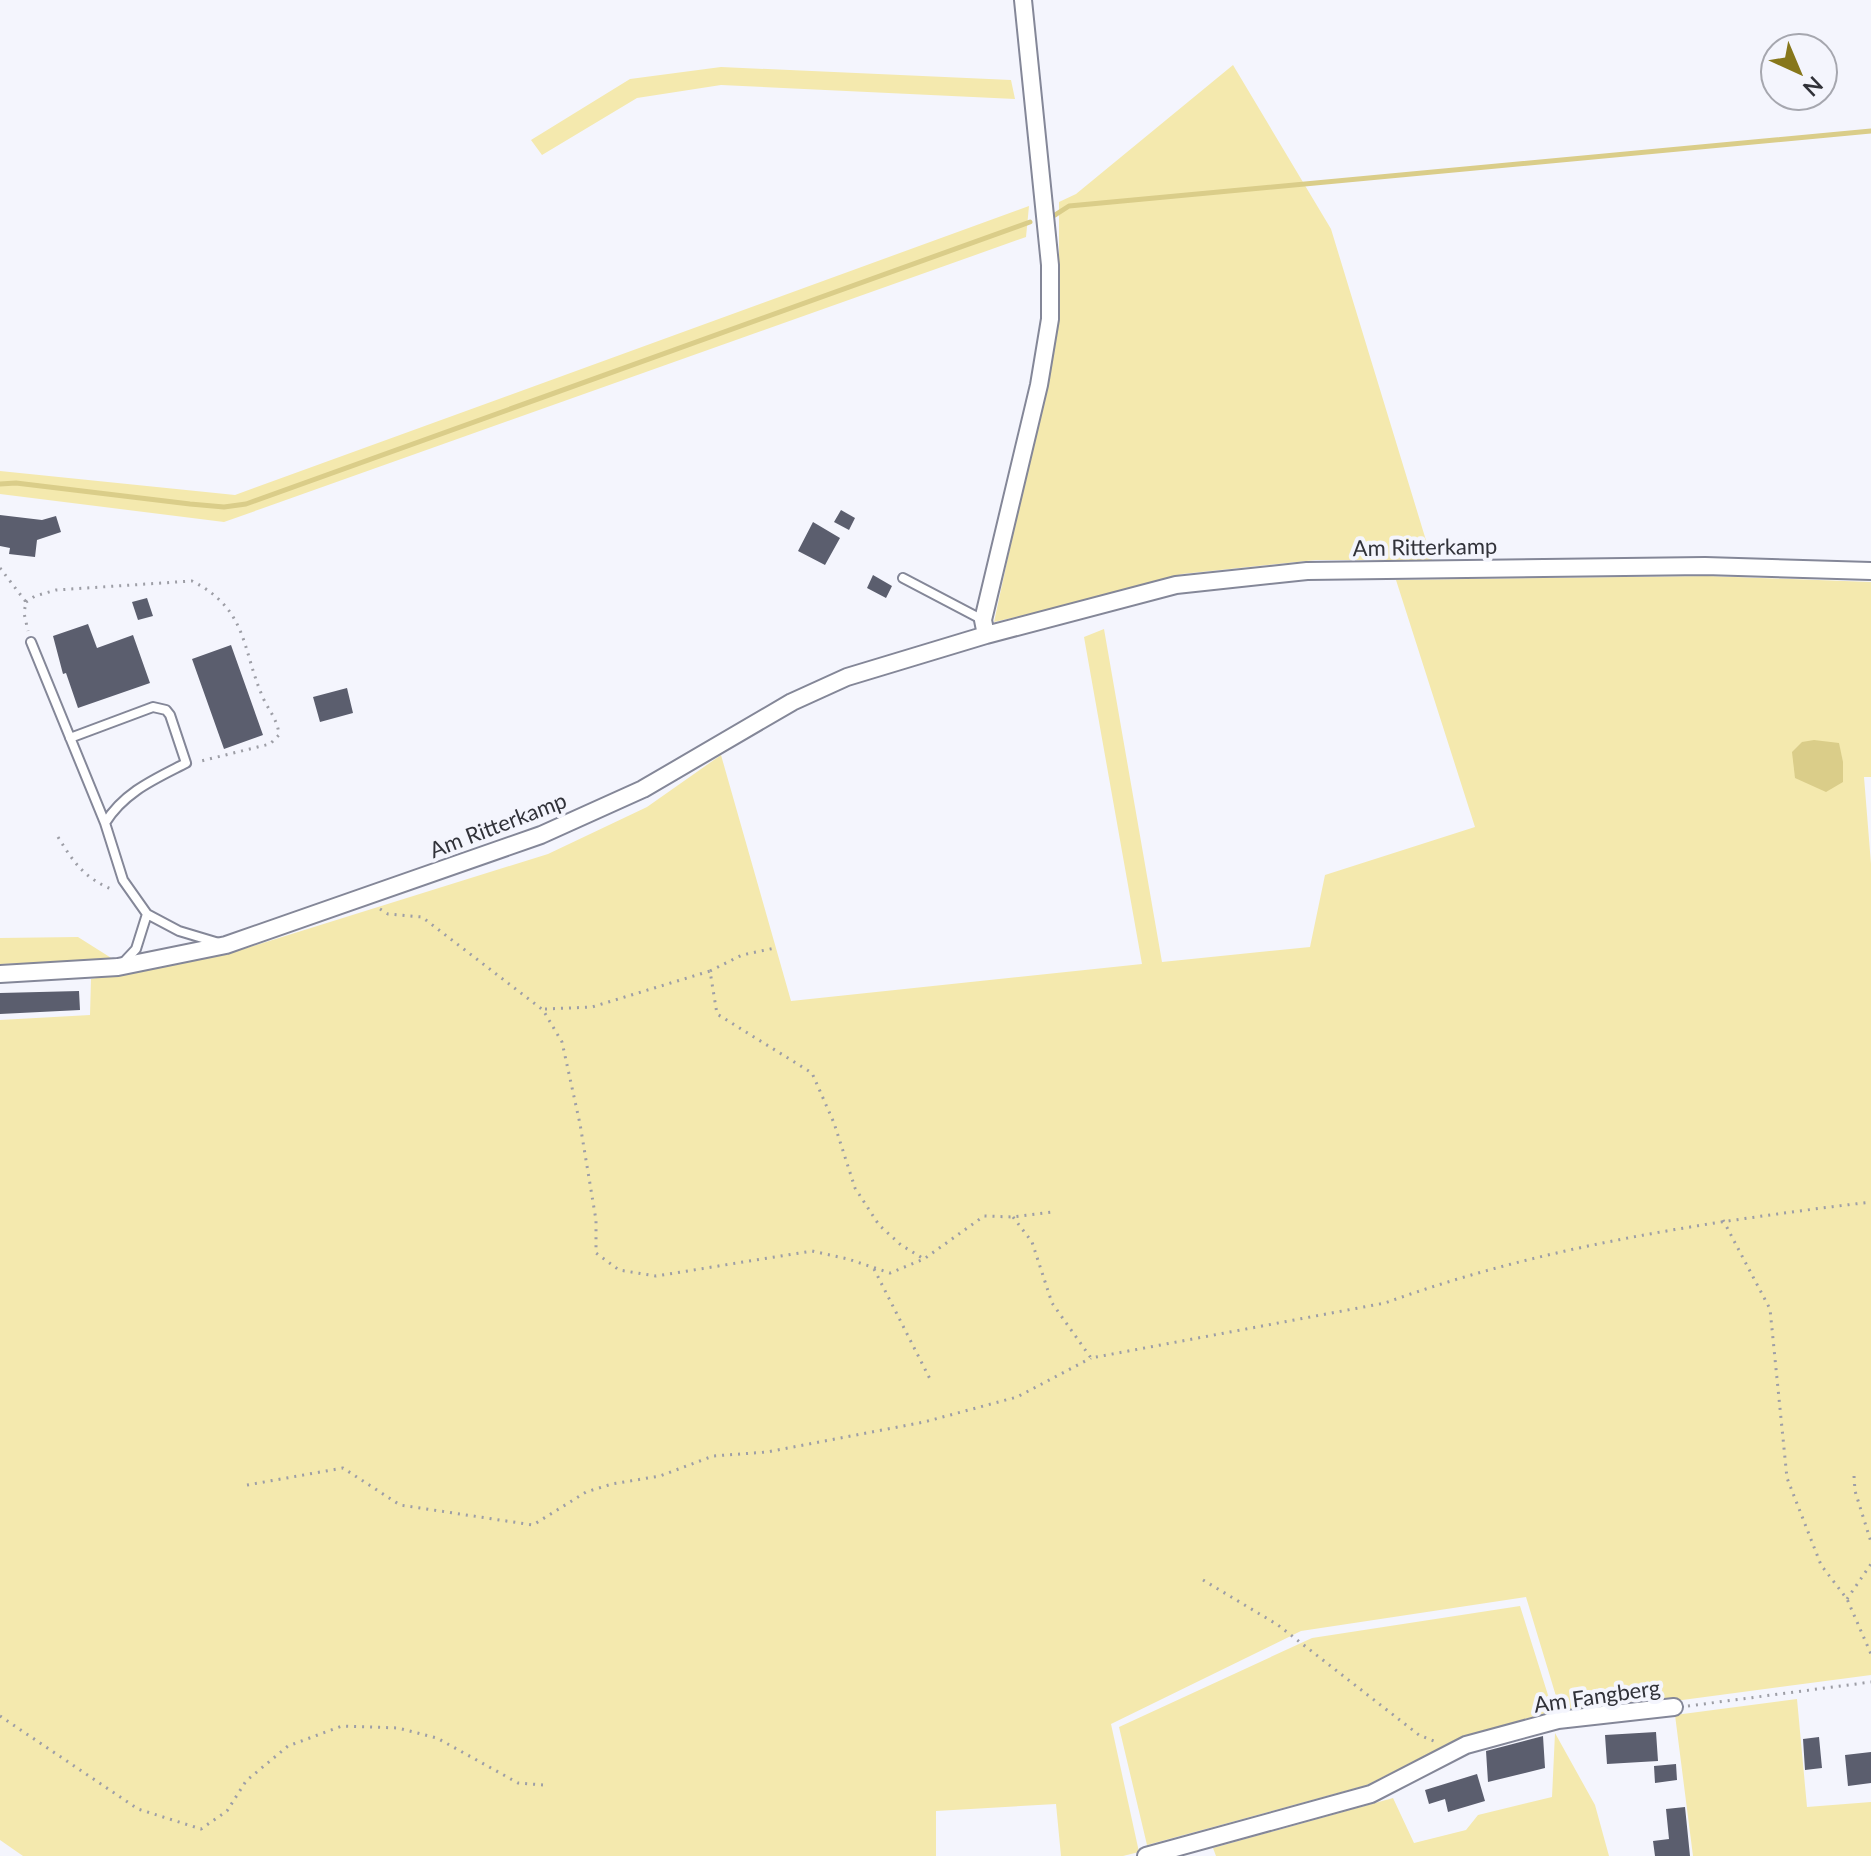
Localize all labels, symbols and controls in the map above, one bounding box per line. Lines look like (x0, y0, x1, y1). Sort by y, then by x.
north arrow (1759, 32, 1839, 112)
text: N (1798, 71, 1829, 102)
street label: Am Ritterkamp (1352, 532, 1498, 561)
street label: Am Ritterkamp (425, 786, 570, 863)
street label: Am Fangberg (1532, 1673, 1662, 1718)

